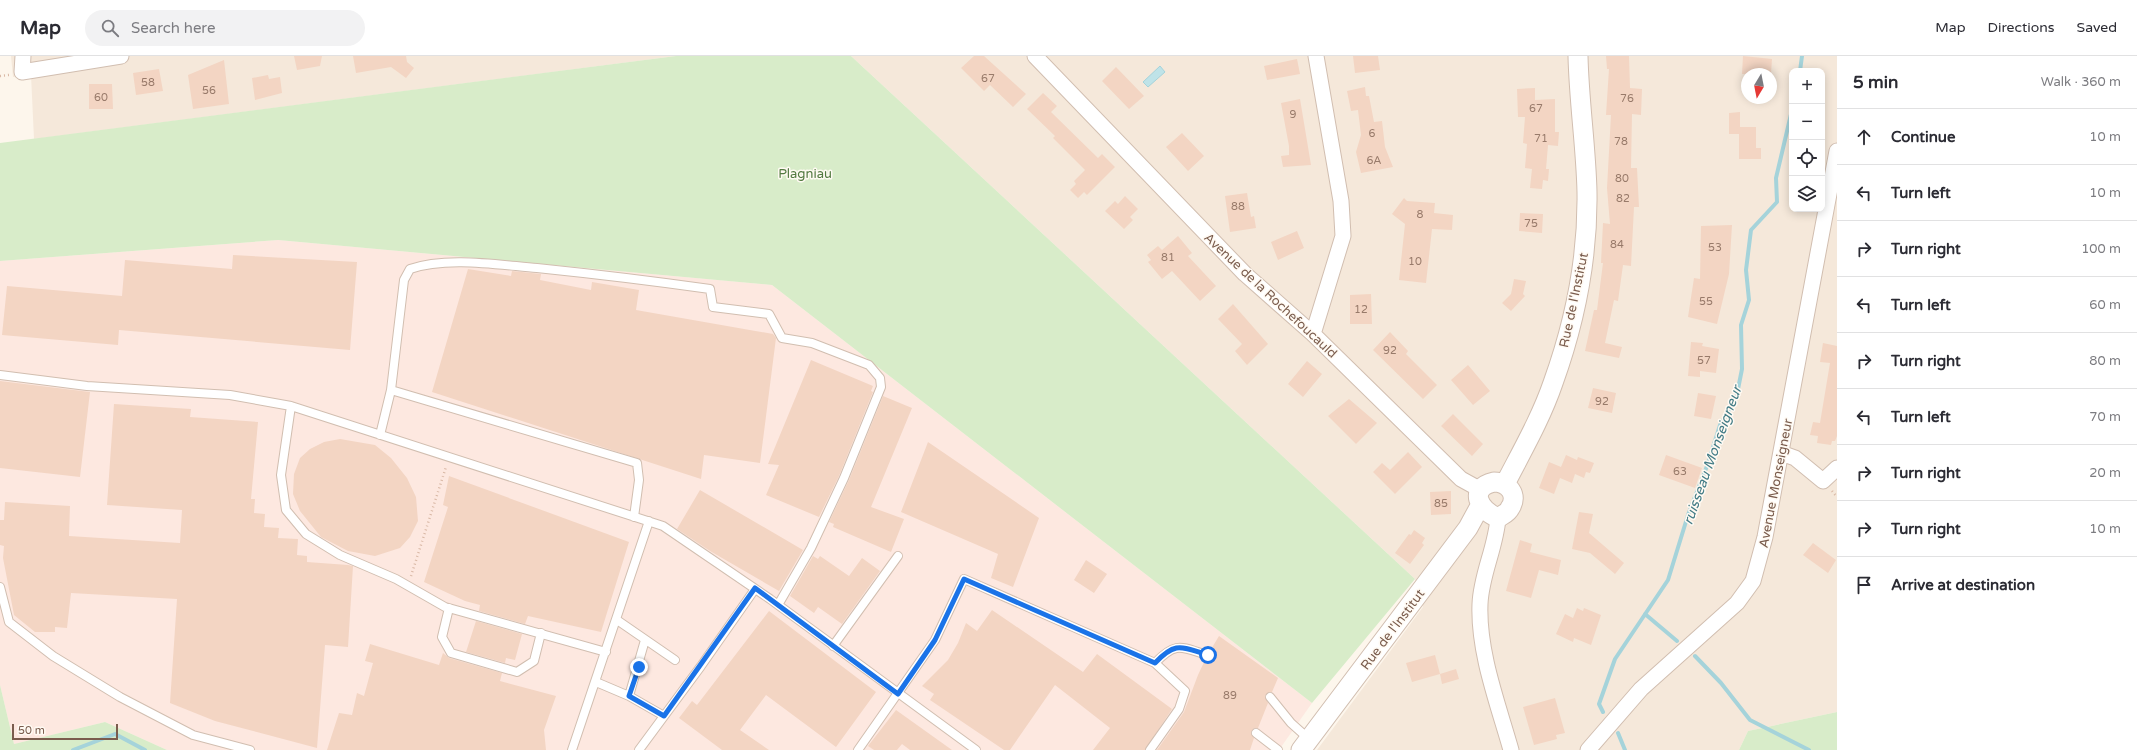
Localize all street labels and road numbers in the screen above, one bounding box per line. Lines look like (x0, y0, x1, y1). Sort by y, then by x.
street label: Avenue de la Rochefoucauld (1200, 230, 1340, 362)
street label: Rue de l'Institut (1556, 251, 1592, 349)
street label: Avenue Monseigneur (1756, 417, 1796, 549)
street label: Rue de l'Institut (1357, 586, 1428, 673)

